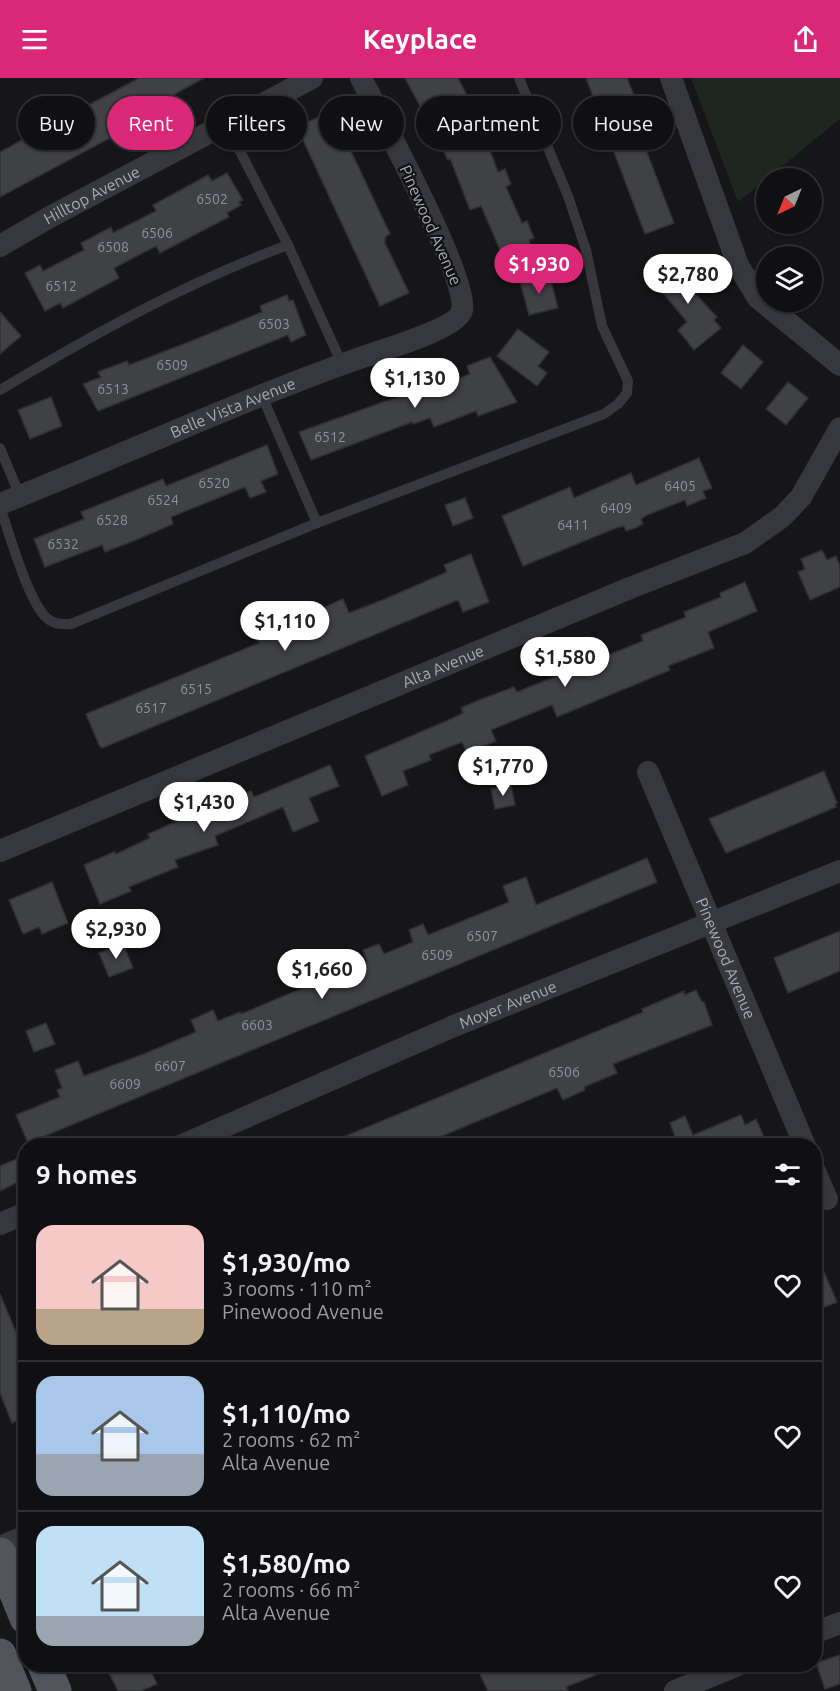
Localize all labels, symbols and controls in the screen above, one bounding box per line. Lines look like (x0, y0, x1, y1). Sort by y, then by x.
icon: menu (18, 23, 51, 56)
icon: share (789, 23, 822, 56)
text: Keyplace (363, 24, 477, 54)
chip: Buy (18, 96, 95, 150)
chip: Rent (107, 96, 194, 150)
chip: Filters (206, 96, 307, 150)
chip: New (319, 96, 404, 150)
chip: Apartment (416, 96, 561, 150)
chip: House (573, 96, 674, 150)
street label: Hilltop Avenue (41, 162, 143, 228)
street label: Pinewood Avenue (396, 162, 466, 288)
north arrow (756, 168, 822, 234)
map controls (756, 168, 822, 312)
house number: 6502 (196, 191, 228, 207)
house number: 6506 (141, 225, 173, 241)
house number: 6508 (97, 239, 129, 255)
pin: $1,930 (490, 244, 588, 295)
button: layers (756, 246, 822, 312)
text: $1,930 (508, 252, 570, 275)
pin: $2,780 (639, 254, 737, 305)
text: $2,780 (657, 262, 719, 285)
house number: 6512 (45, 278, 77, 294)
house number: 6503 (258, 316, 290, 332)
house number: 6509 (156, 357, 188, 373)
pin: $1,130 (366, 358, 464, 409)
text: $1,130 (384, 366, 446, 389)
street label: Belle Vista Avenue (167, 374, 298, 441)
house number: 6513 (97, 381, 129, 397)
house number: 6512 (314, 429, 346, 445)
house number: 6520 (198, 475, 230, 491)
house number: 6405 (664, 478, 696, 494)
house number: 6524 (147, 492, 179, 508)
house number: 6409 (600, 500, 632, 516)
house number: 6528 (96, 512, 128, 528)
house number: 6411 (557, 517, 589, 533)
house number: 6532 (47, 536, 79, 552)
pin: $1,110 (236, 601, 334, 652)
text: $1,110 (254, 609, 316, 632)
pin: $1,580 (516, 637, 614, 688)
street label: Alta Avenue (399, 641, 486, 691)
text: $1,580 (534, 645, 596, 668)
house number: 6515 (180, 681, 212, 697)
house number: 6517 (135, 700, 167, 716)
pin: $1,770 (454, 746, 552, 797)
text: $1,770 (472, 754, 534, 777)
pin: $1,430 (155, 782, 253, 833)
text: $1,430 (173, 790, 235, 813)
street label: Pinewood Avenue (693, 895, 760, 1021)
pin: $2,930 (67, 909, 165, 960)
text: $2,930 (85, 917, 147, 940)
house number: 6507 (466, 928, 498, 944)
house number: 6509 (421, 947, 453, 963)
pin: $1,660 (273, 949, 371, 1000)
text: $1,660 (291, 957, 353, 980)
street label: Moyer Avenue (456, 977, 559, 1032)
house number: 6603 (241, 1017, 273, 1033)
house number: 6607 (154, 1058, 186, 1074)
house number: 6506 (548, 1064, 580, 1080)
house number: 6609 (109, 1076, 141, 1092)
icon: filters (771, 1158, 804, 1191)
text: 9 homes (36, 1160, 137, 1189)
text: $1,930/mo (222, 1248, 351, 1277)
icon: home (84, 1249, 156, 1321)
icon: heart (771, 1269, 804, 1302)
text: 3 rooms · 110 m² (222, 1277, 372, 1300)
text: Pinewood Avenue (222, 1300, 384, 1323)
text: $1,110/mo (222, 1399, 351, 1428)
icon: home (84, 1400, 156, 1472)
icon: heart (771, 1420, 804, 1453)
text: 2 rooms · 62 m² (222, 1428, 360, 1451)
text: Alta Avenue (222, 1451, 330, 1474)
text: $1,580/mo (222, 1549, 351, 1578)
icon: home (84, 1550, 156, 1622)
icon: heart (771, 1570, 804, 1603)
text: 2 rooms · 66 m² (222, 1578, 360, 1601)
text: Alta Avenue (222, 1601, 330, 1624)

